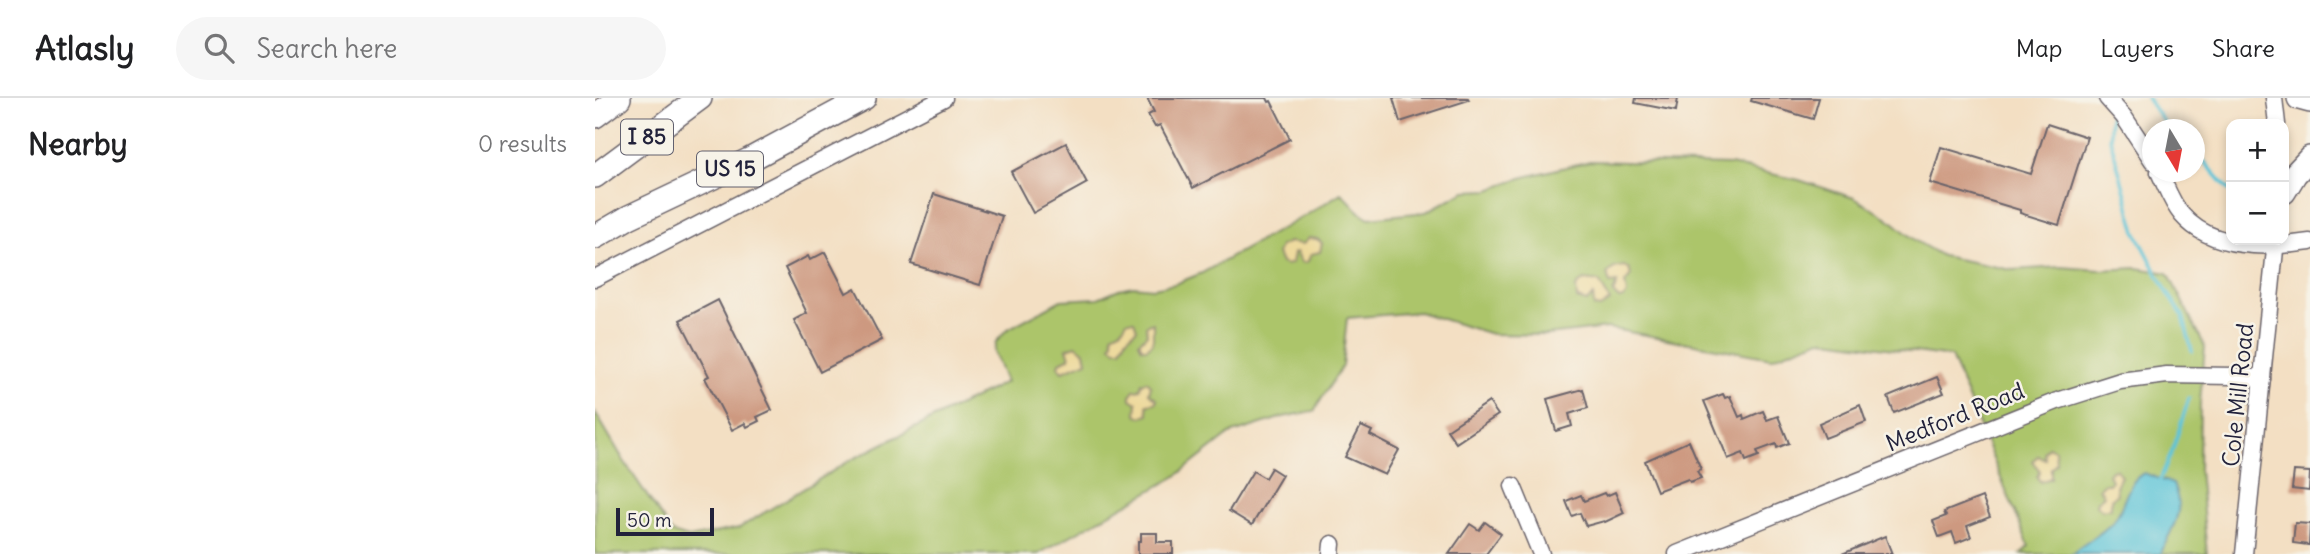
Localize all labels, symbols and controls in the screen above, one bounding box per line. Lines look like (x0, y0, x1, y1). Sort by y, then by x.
search box (176, 17, 666, 80)
text: Atlasly (35, 27, 134, 69)
icon: search (200, 29, 238, 67)
text: Search here (256, 32, 397, 65)
text: Map (2016, 33, 2062, 63)
text: Layers (2100, 33, 2174, 63)
text: Share (2212, 33, 2275, 63)
north arrow (2142, 119, 2205, 182)
map controls (2226, 119, 2289, 245)
button: + (2226, 119, 2289, 182)
road number: I 85 (621, 120, 673, 154)
text: Nearby (28, 125, 128, 163)
text: 0 results (478, 129, 567, 158)
road number: US 15 (697, 152, 763, 186)
button: − (2226, 182, 2289, 245)
street label: Cole Mill Road (2216, 322, 2259, 468)
street label: Medford Road (1881, 376, 2028, 457)
scale bar (616, 505, 714, 537)
text: 50 m (627, 508, 672, 532)

